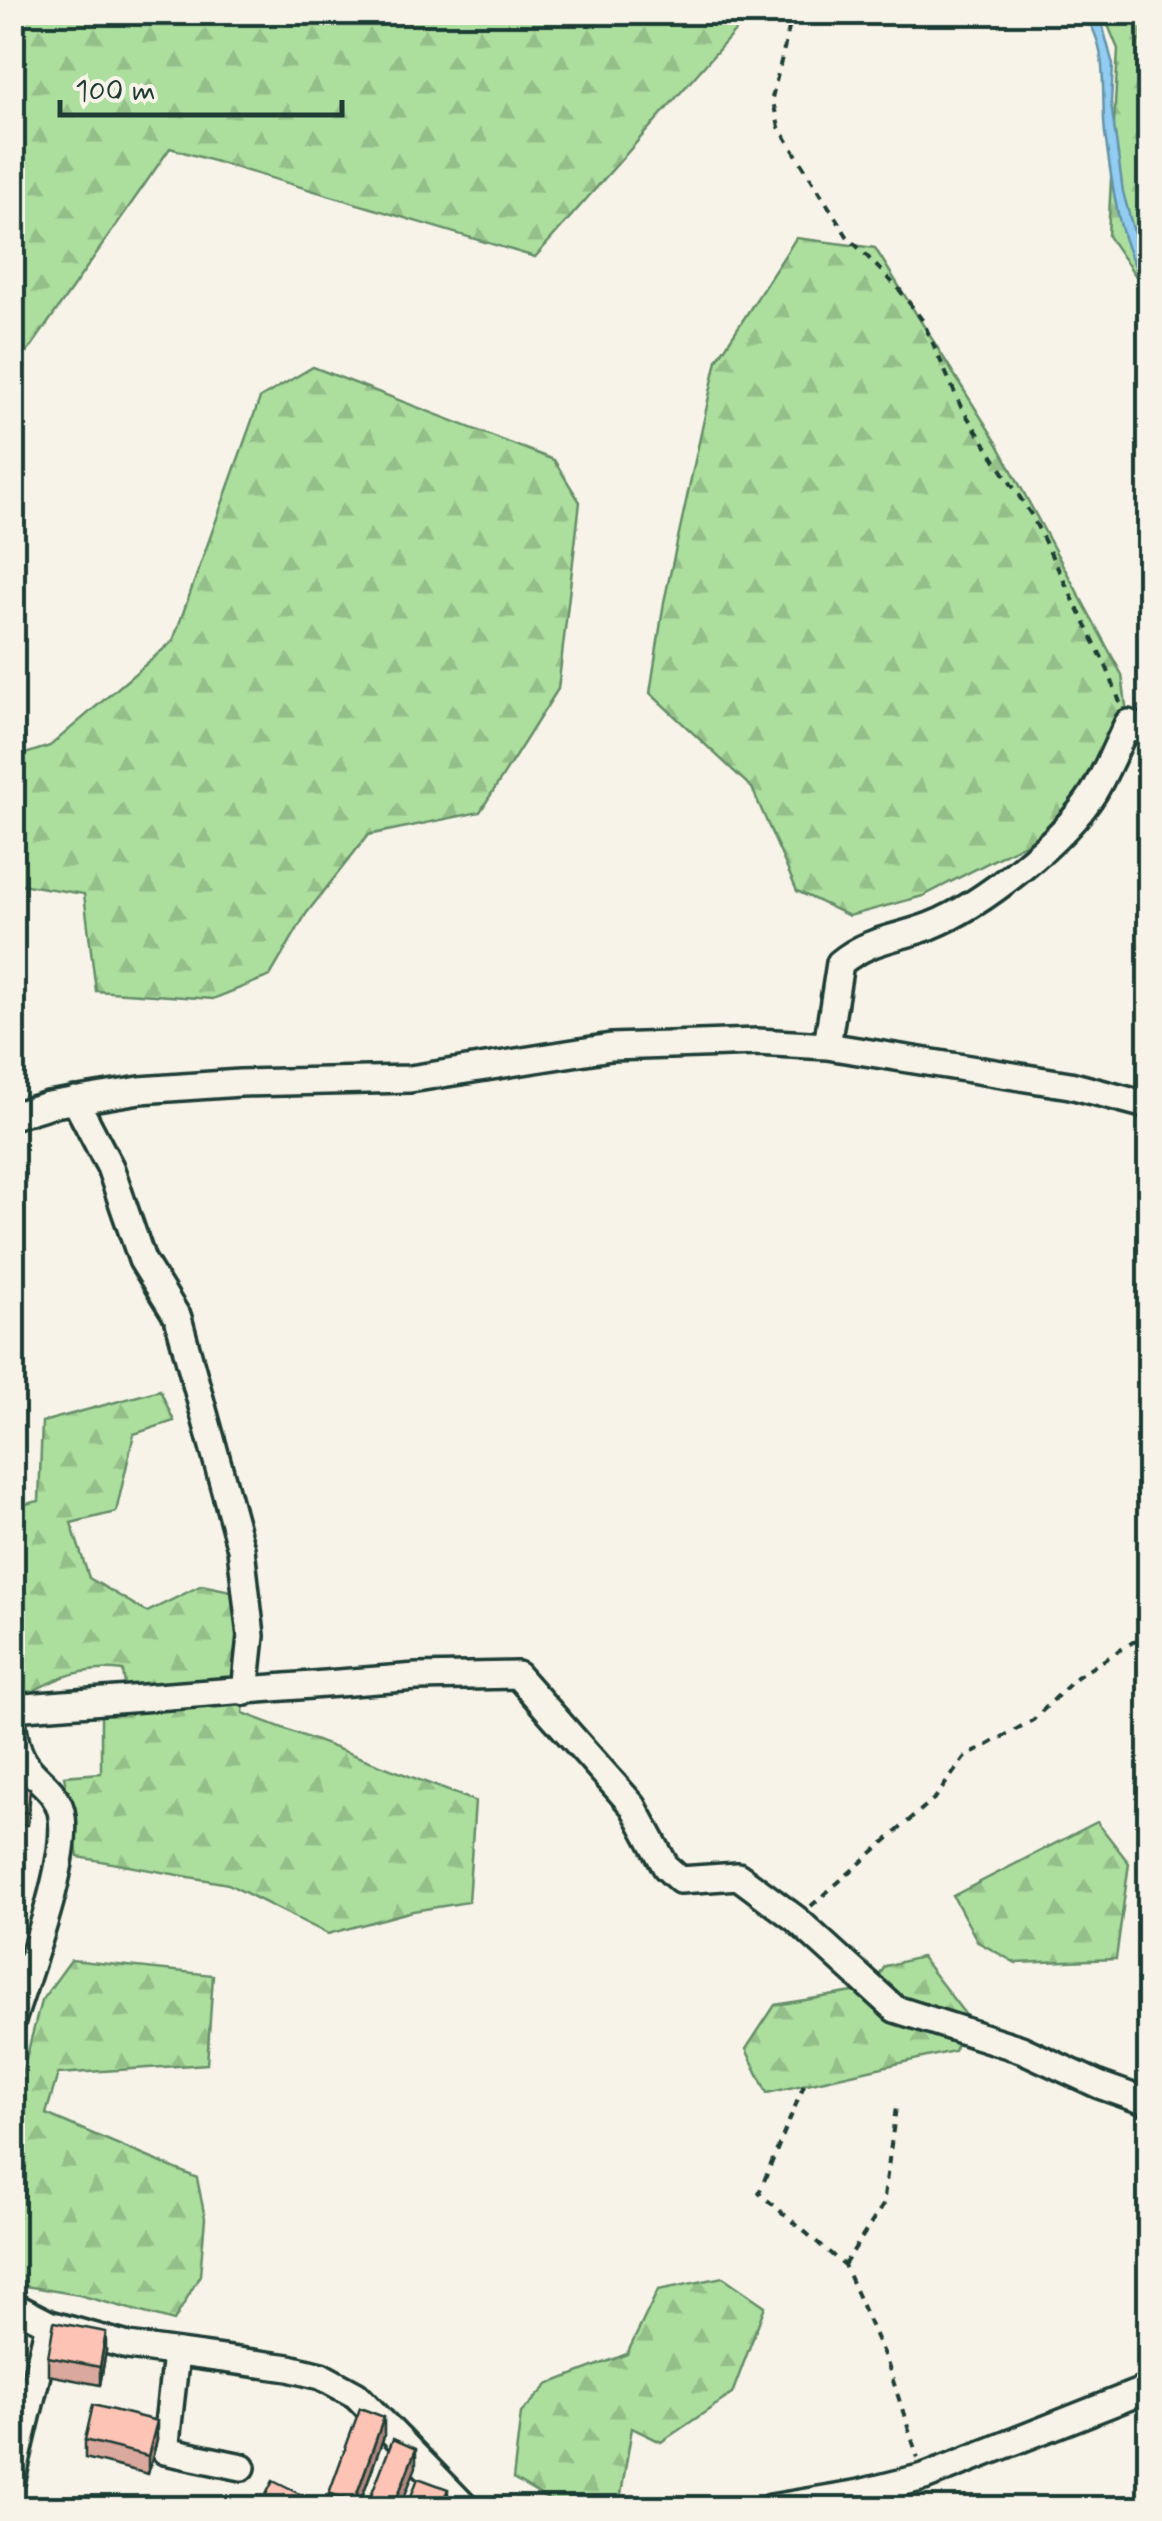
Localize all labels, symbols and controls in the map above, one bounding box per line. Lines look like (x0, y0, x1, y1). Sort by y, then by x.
scale bar (60, 55, 342, 117)
text: 100 m (75, 72, 156, 111)

